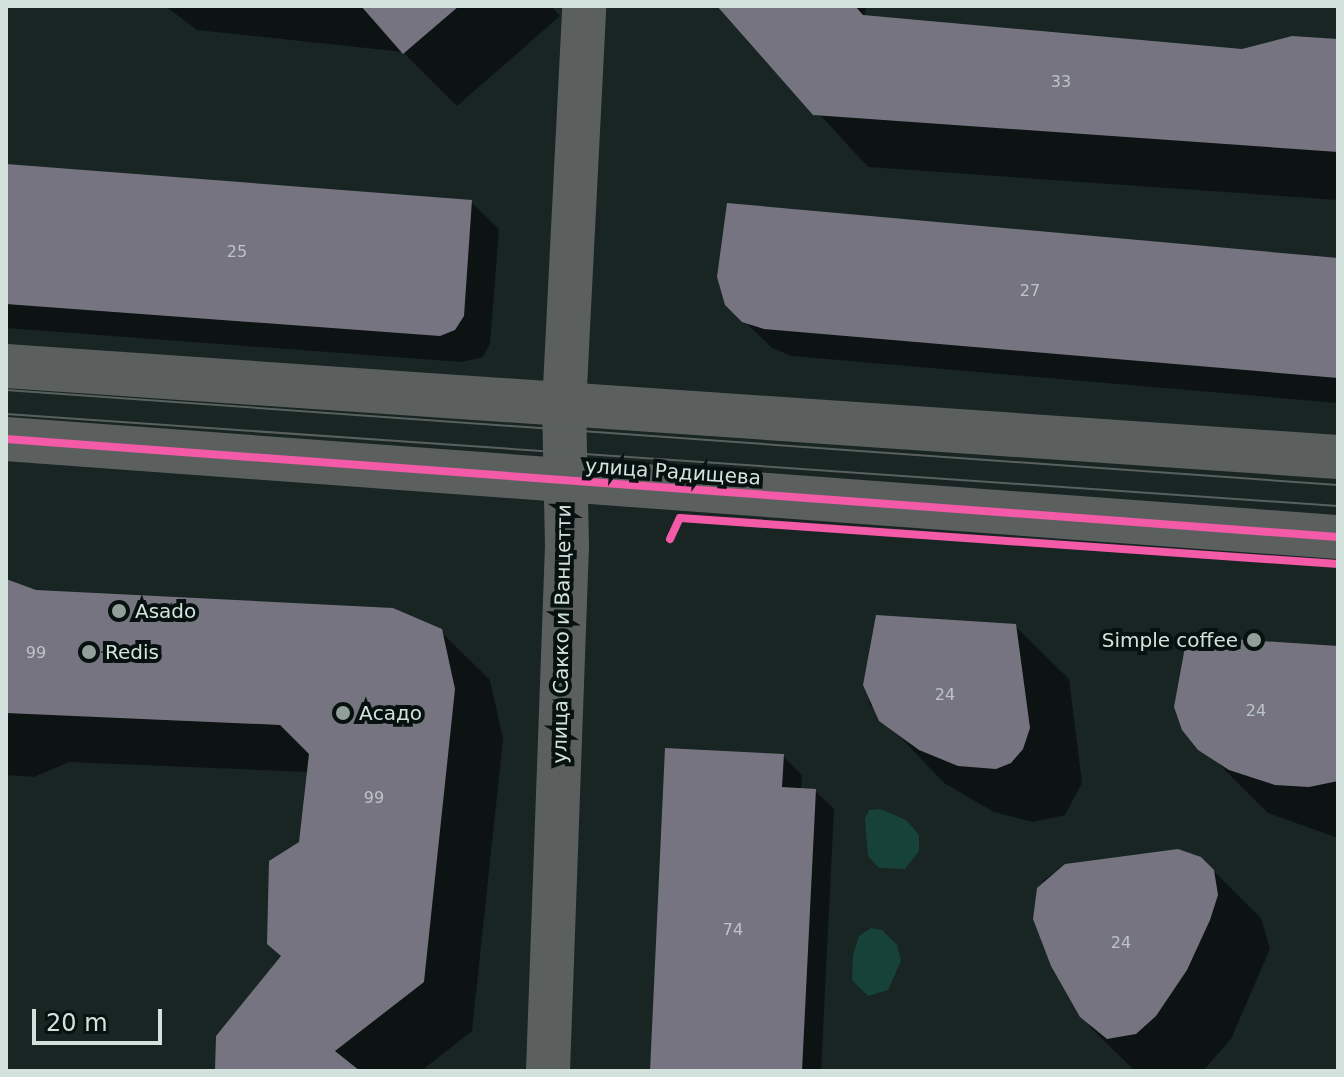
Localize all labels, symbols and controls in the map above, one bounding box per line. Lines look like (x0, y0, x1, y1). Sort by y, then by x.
house number: 33 (1051, 72, 1071, 92)
house number: 25 (227, 242, 247, 262)
house number: 27 (1020, 281, 1040, 301)
street label: улица Радищева (584, 454, 762, 490)
street label: улица Сакко и Ванцетти (548, 504, 576, 764)
place label: Asado (135, 599, 196, 623)
marker: Asado (110, 602, 128, 620)
place label: Simple coffee (1102, 628, 1238, 652)
marker: Simple coffee (1245, 631, 1263, 649)
place label: Redis (105, 640, 159, 664)
house number: 99 (26, 643, 46, 663)
marker: Redis (80, 643, 98, 661)
house number: 24 (935, 685, 955, 705)
place label: Асадо (359, 701, 422, 725)
house number: 24 (1246, 701, 1266, 721)
marker: Асадо (334, 704, 352, 722)
house number: 99 (364, 788, 384, 808)
house number: 74 (723, 920, 743, 940)
house number: 24 (1111, 933, 1131, 953)
scale bar (36, 993, 166, 1043)
text: 20 m (46, 1009, 108, 1037)

